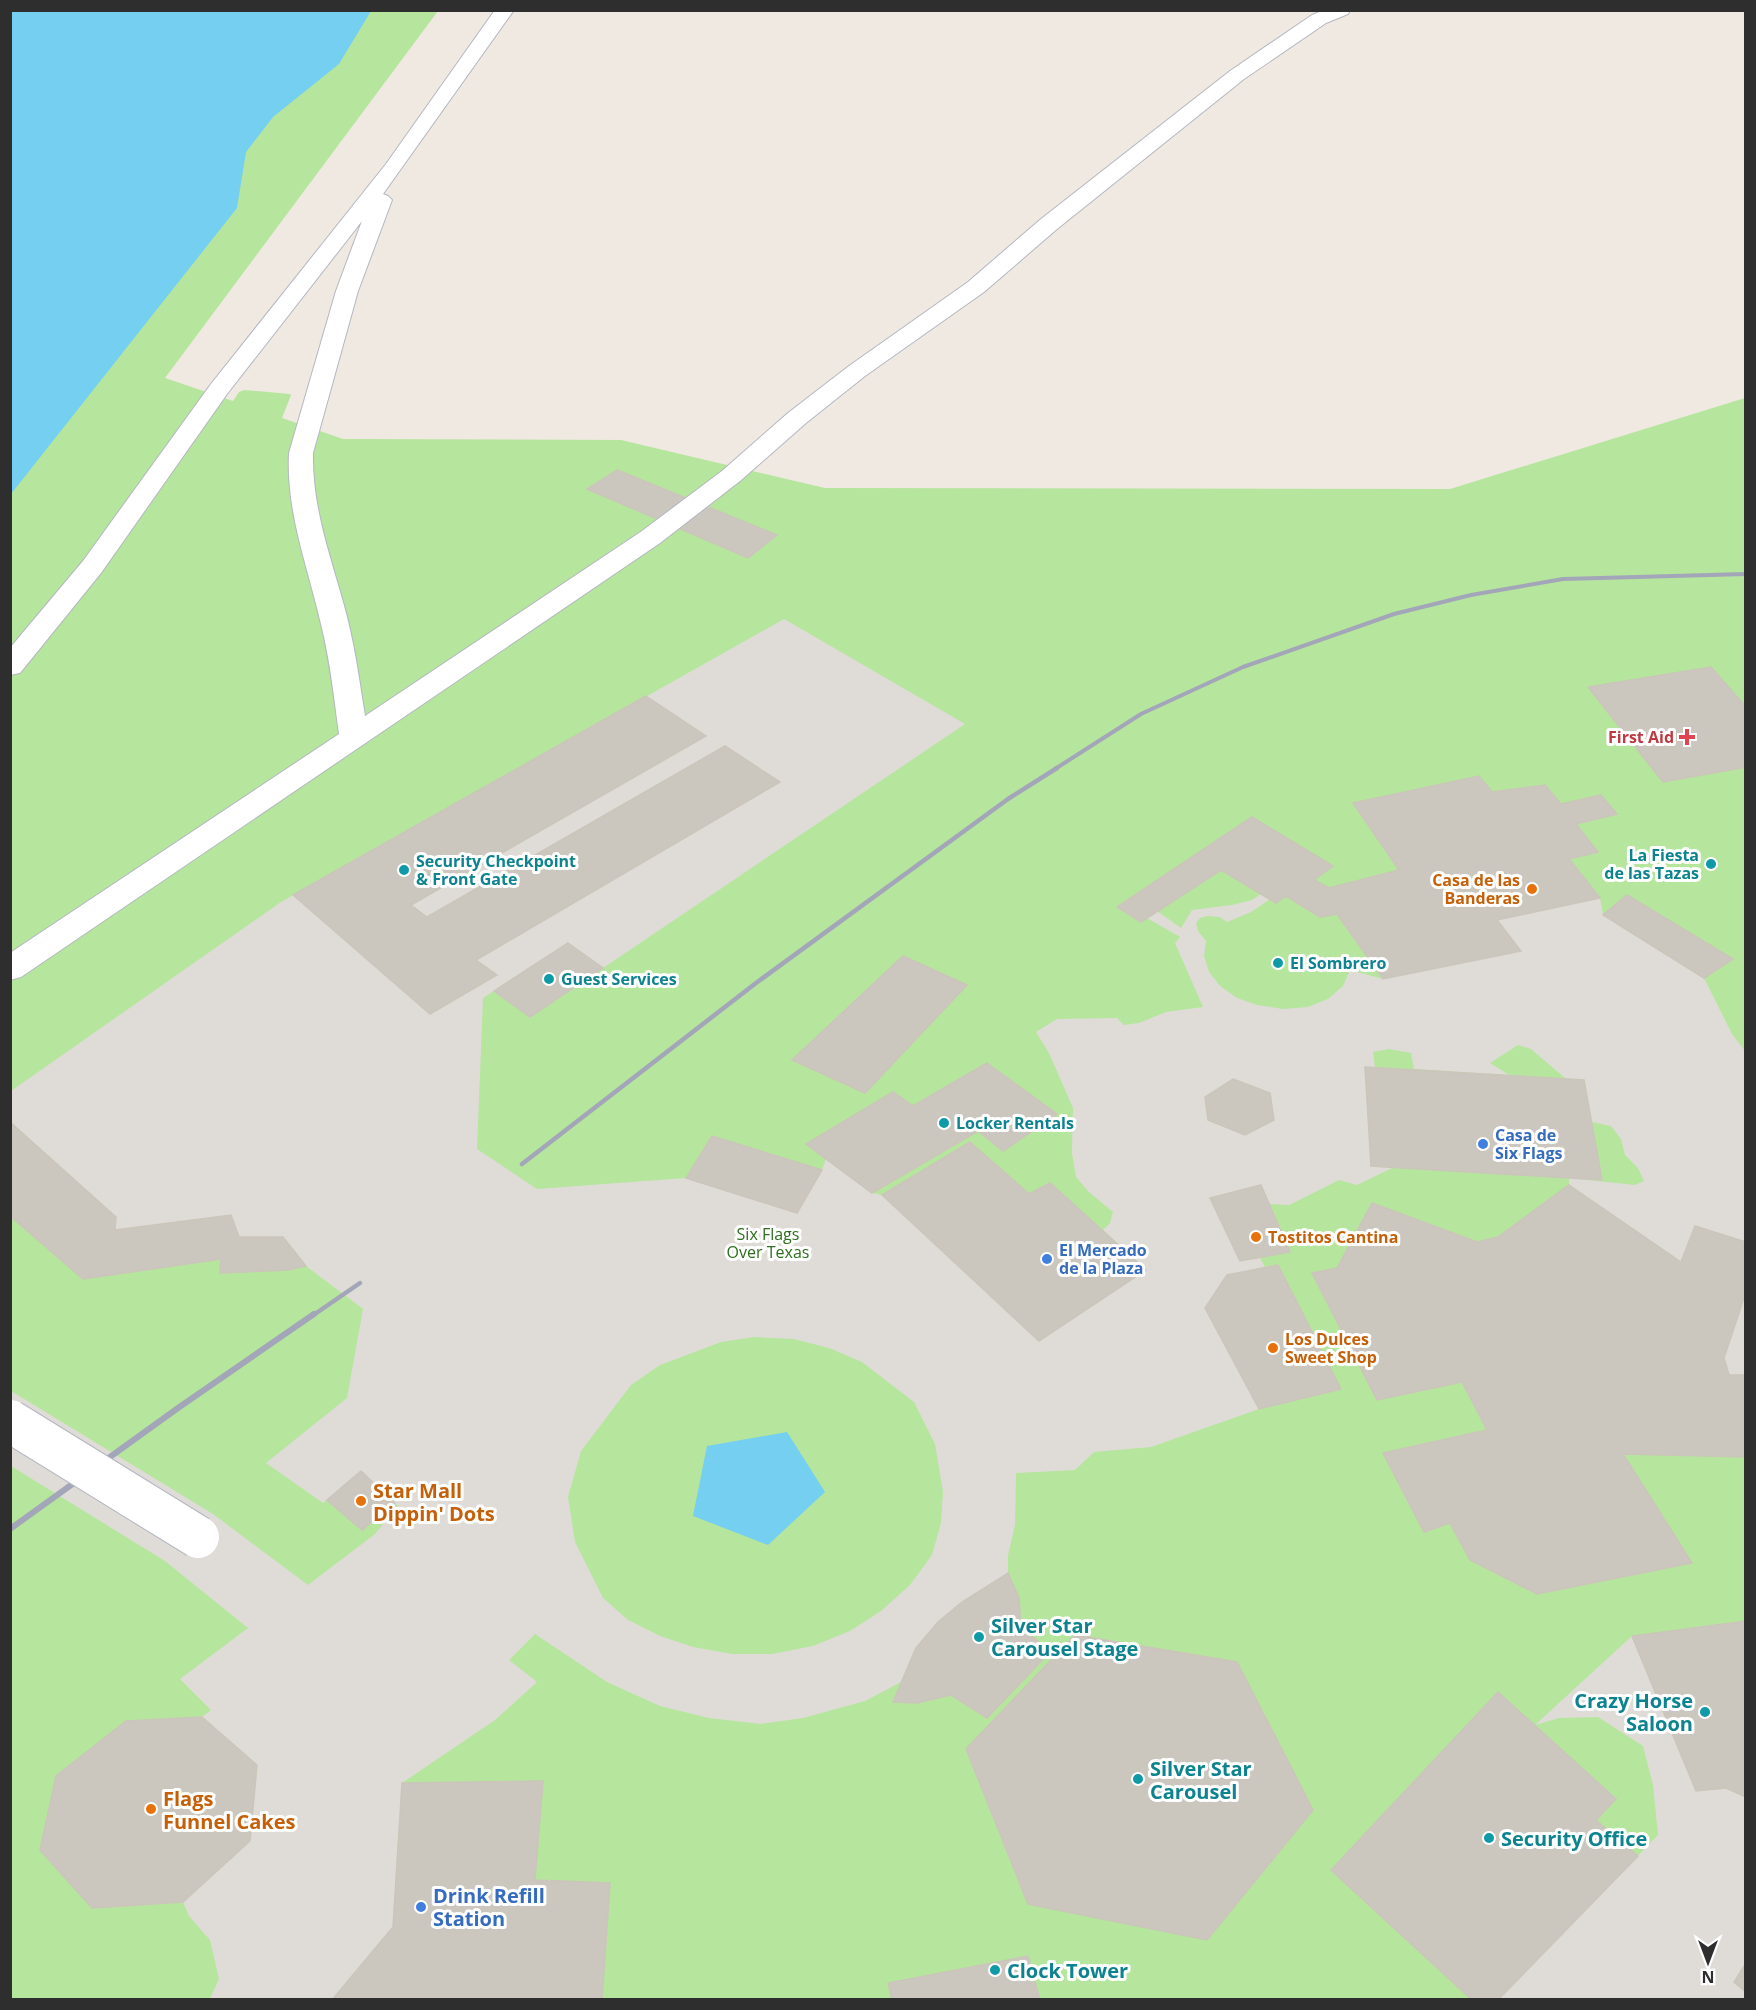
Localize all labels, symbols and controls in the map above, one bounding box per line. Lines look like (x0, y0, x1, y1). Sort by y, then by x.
place label: First Aid (1608, 726, 1674, 748)
marker: First Aid (1678, 728, 1696, 746)
place label: La Fiesta de las Tazas (1604, 844, 1699, 884)
place label: Security Checkpoint & Front Gate (416, 850, 576, 890)
marker: La Fiesta de las Tazas (1704, 857, 1718, 871)
marker: Security Checkpoint & Front Gate (397, 863, 411, 877)
place label: Casa de las Banderas (1432, 869, 1520, 909)
marker: Casa de las Banderas (1525, 882, 1539, 896)
place label: El Sombrero (1290, 952, 1387, 974)
marker: El Sombrero (1271, 956, 1285, 970)
place label: Guest Services (561, 968, 677, 990)
marker: Guest Services (542, 972, 556, 986)
place label: Locker Rentals (956, 1112, 1074, 1134)
marker: Locker Rentals (937, 1116, 951, 1130)
place label: Casa de Six Flags (1495, 1124, 1562, 1164)
marker: Casa de Six Flags (1476, 1137, 1490, 1151)
park label: Six Flags Over Texas (727, 1223, 809, 1263)
place label: Tostitos Cantina (1268, 1226, 1398, 1248)
marker: Tostitos Cantina (1249, 1230, 1263, 1244)
place label: El Mercado de la Plaza (1059, 1239, 1147, 1279)
marker: El Mercado de la Plaza (1040, 1252, 1054, 1266)
place label: Los Dulces Sweet Shop (1285, 1328, 1377, 1368)
marker: Los Dulces Sweet Shop (1266, 1341, 1280, 1355)
place label: Star Mall Dippin' Dots (373, 1477, 495, 1527)
marker: Star Mall Dippin' Dots (354, 1494, 368, 1508)
place label: Silver Star Carousel Stage (991, 1612, 1138, 1662)
marker: Silver Star Carousel Stage (972, 1630, 986, 1644)
place label: Crazy Horse Saloon (1574, 1687, 1693, 1737)
marker: Crazy Horse Saloon (1698, 1705, 1712, 1719)
place label: Silver Star Carousel (1150, 1755, 1252, 1805)
marker: Silver Star Carousel (1131, 1772, 1145, 1786)
place label: Flags Funnel Cakes (163, 1785, 296, 1835)
marker: Flags Funnel Cakes (144, 1802, 158, 1816)
place label: Security Office (1501, 1825, 1647, 1852)
marker: Security Office (1482, 1831, 1496, 1845)
place label: Drink Refill Station (433, 1882, 545, 1932)
marker: Drink Refill Station (414, 1900, 428, 1914)
north arrow (1678, 1932, 1738, 1992)
place label: Clock Tower (1007, 1957, 1128, 1984)
marker: Clock Tower (988, 1963, 1002, 1977)
text: N (1701, 1966, 1715, 1988)

